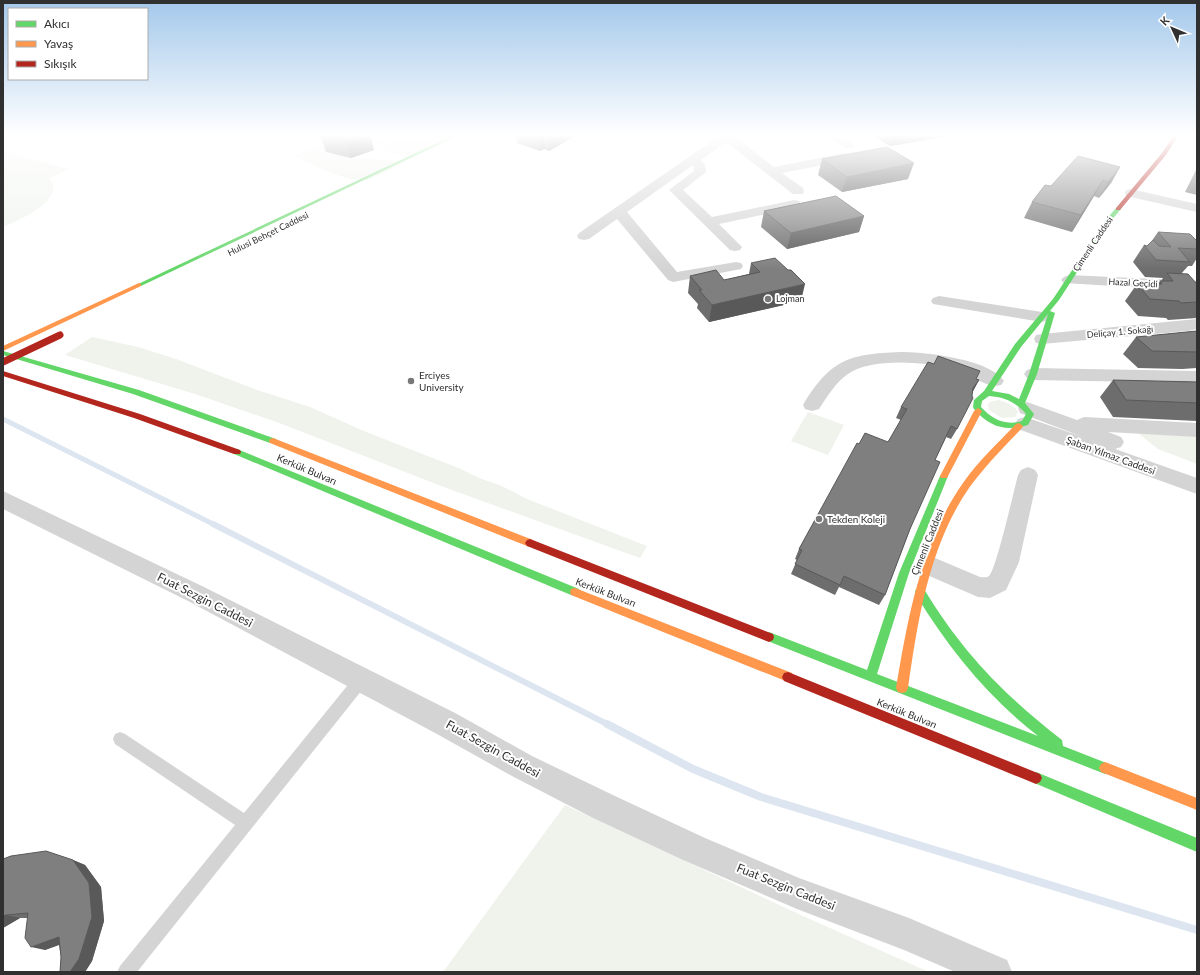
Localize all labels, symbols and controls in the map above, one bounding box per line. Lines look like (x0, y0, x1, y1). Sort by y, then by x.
legend (8, 8, 148, 80)
north arrow (1152, 8, 1192, 48)
text: K (1157, 13, 1172, 28)
text: Akıcı (44, 16, 70, 31)
text: Yavaş (44, 36, 73, 51)
text: Sıkışık (44, 56, 77, 71)
street label: Hulusi Behçet Caddesi (226, 209, 310, 258)
street label: Çimenli Caddesi (1070, 214, 1115, 273)
street label: Hazal Geçidi (1108, 276, 1158, 289)
place label: Lojman (776, 293, 804, 304)
marker: Lojman (763, 294, 773, 304)
street label: Deliçay 1. Sokağı (1086, 323, 1154, 340)
place label: Erciyes University (419, 369, 464, 393)
marker: Erciyes University (406, 376, 416, 386)
street label: Şaban Yılmaz Caddesi (1065, 433, 1157, 477)
street label: Kerkük Bulvarı (275, 451, 339, 487)
street label: Çimenli Caddesi (908, 507, 946, 577)
place label: Tekden Koleji (827, 513, 885, 525)
marker: Tekden Koleji (814, 514, 824, 524)
street label: Fuat Sezgin Caddesi (155, 569, 256, 630)
street label: Kerkük Bulvarı (574, 575, 638, 609)
street label: Kerkük Bulvarı (875, 695, 939, 731)
street label: Fuat Sezgin Caddesi (444, 716, 543, 781)
street label: Fuat Sezgin Caddesi (735, 860, 838, 913)

